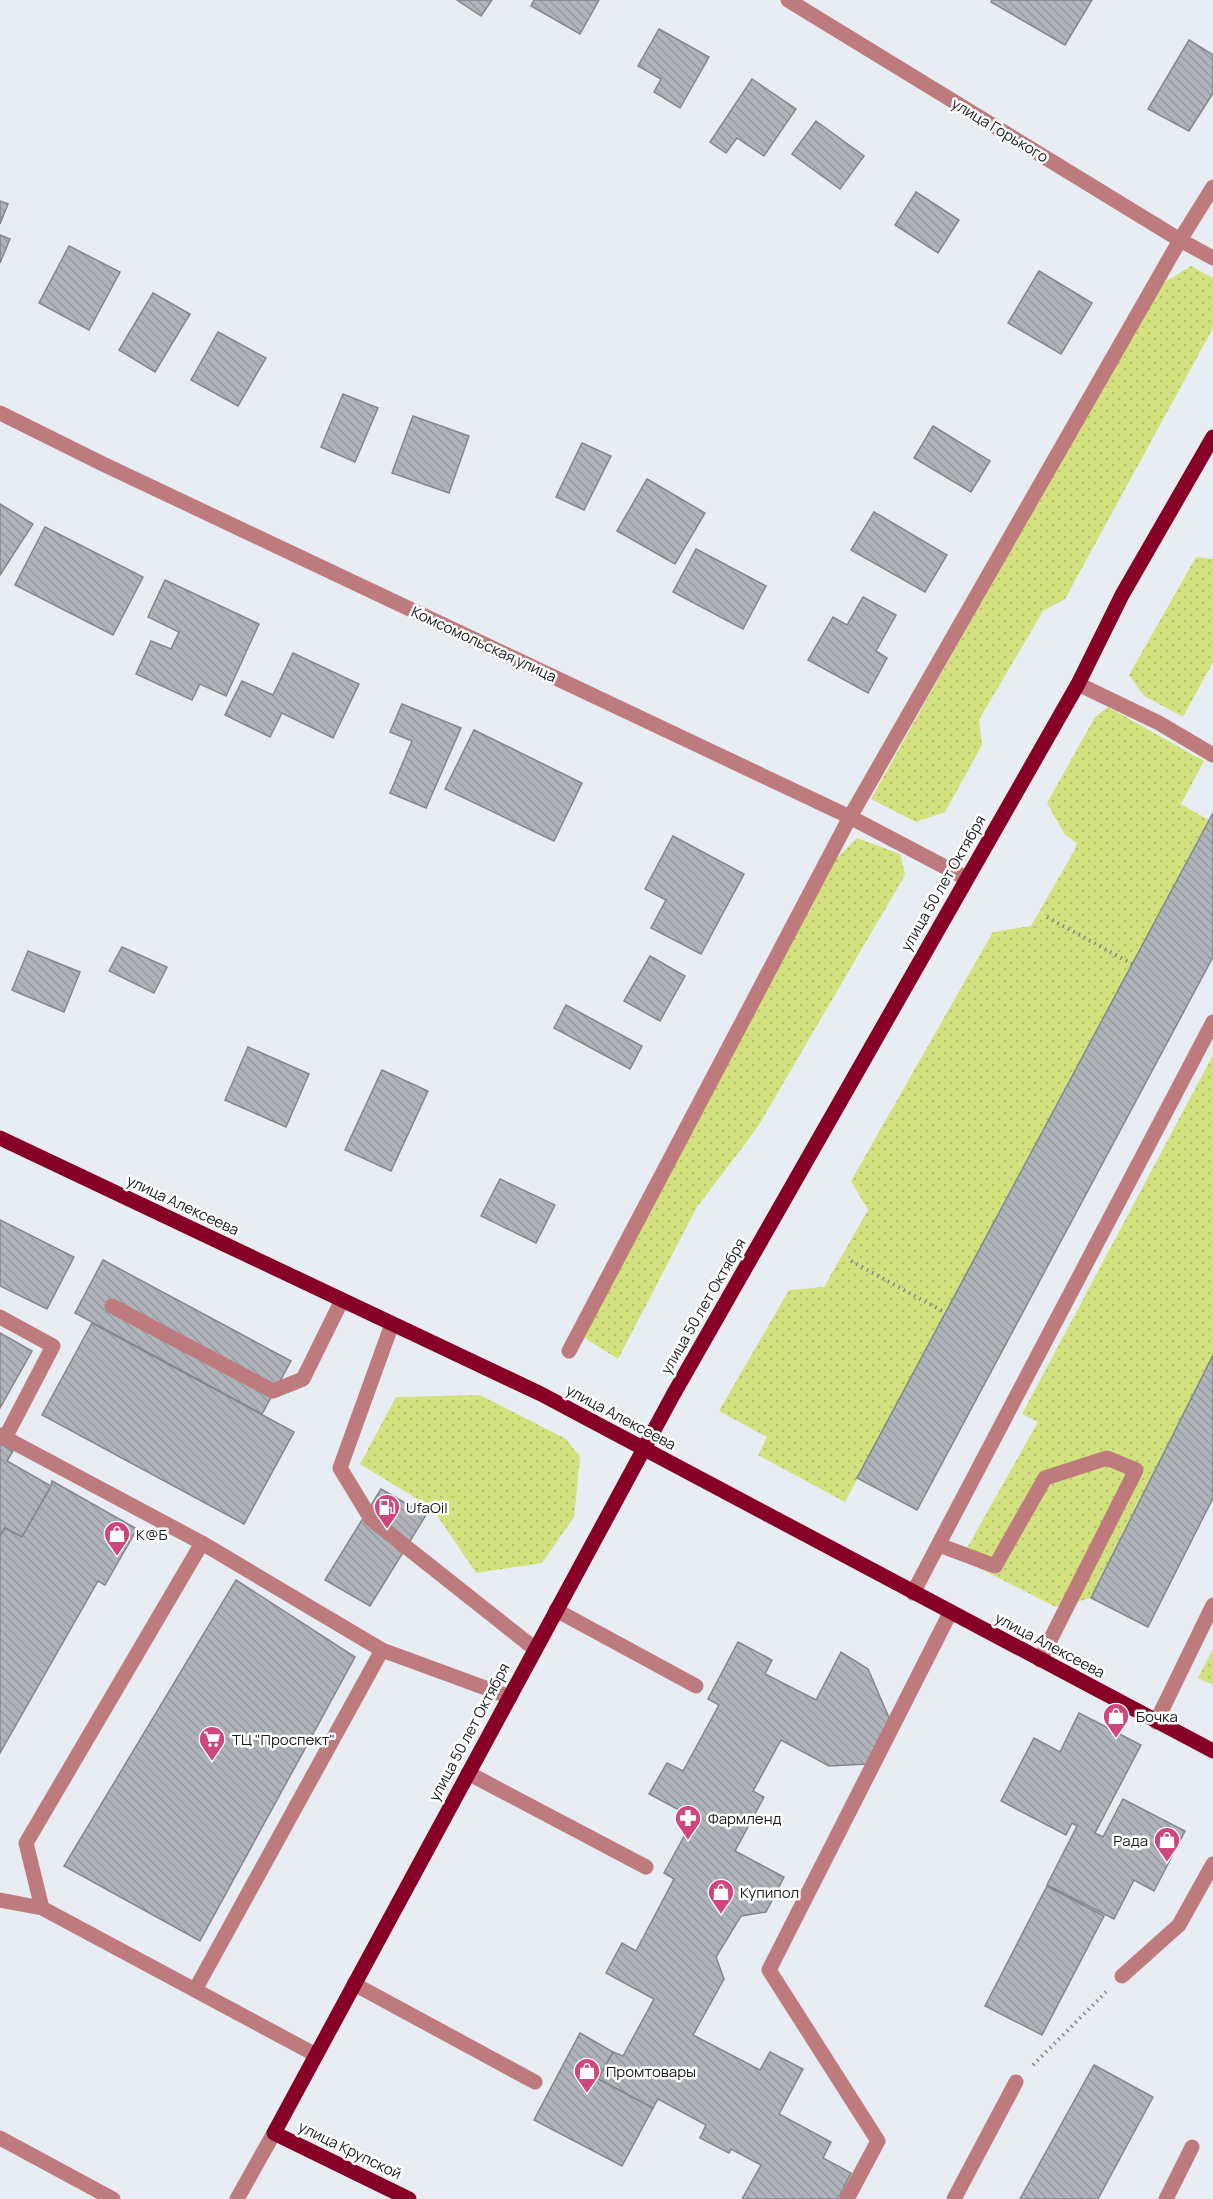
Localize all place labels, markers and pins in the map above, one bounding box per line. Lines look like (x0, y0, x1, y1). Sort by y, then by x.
fuel station icon: UfaOil (372, 1492, 402, 1530)
place label: UfaOil (406, 1497, 448, 1518)
shop icon: К@Б (102, 1519, 132, 1557)
place label: К@Б (136, 1524, 168, 1545)
shop icon: Бочка (1101, 1701, 1131, 1739)
place label: Бочка (1136, 1706, 1178, 1727)
supermarket icon: ТЦ "Проспект" (197, 1724, 227, 1762)
place label: ТЦ "Проспект" (232, 1729, 335, 1750)
pharmacy icon: Фармленд (673, 1803, 703, 1841)
place label: Фармленд (708, 1808, 782, 1829)
shop icon: Рада (1152, 1825, 1182, 1863)
place label: Рада (1113, 1830, 1148, 1851)
shop icon: Купипол (706, 1877, 736, 1915)
place label: Купипол (740, 1882, 799, 1903)
shop icon: Промтовары (572, 2056, 602, 2094)
place label: Промтовары (606, 2061, 696, 2082)

